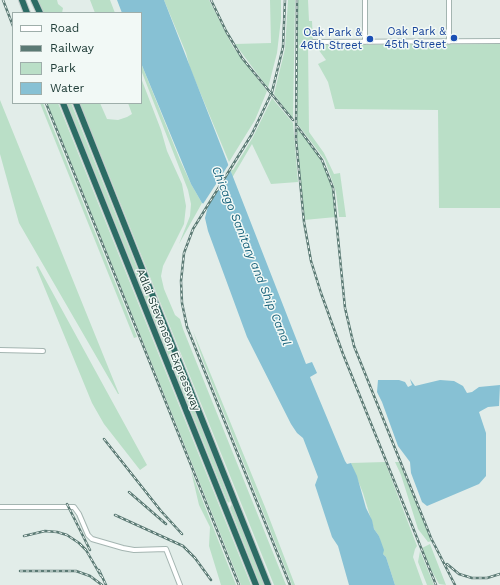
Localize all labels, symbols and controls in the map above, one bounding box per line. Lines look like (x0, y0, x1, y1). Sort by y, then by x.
legend (12, 12, 142, 104)
text: Road (50, 21, 79, 35)
place label: Oak Park & 45th Street (385, 25, 446, 51)
place label: Oak Park & 46th Street (300, 26, 362, 52)
marker: Oak Park & 45th Street (449, 33, 459, 43)
marker: Oak Park & 46th Street (365, 34, 375, 44)
text: Railway (50, 41, 94, 55)
text: Park (50, 61, 76, 75)
text: Water (50, 81, 84, 95)
water label: Chicago Sanitary and Ship Canal (208, 164, 294, 348)
street label: Adlai Stevenson Expressway (133, 267, 203, 413)

